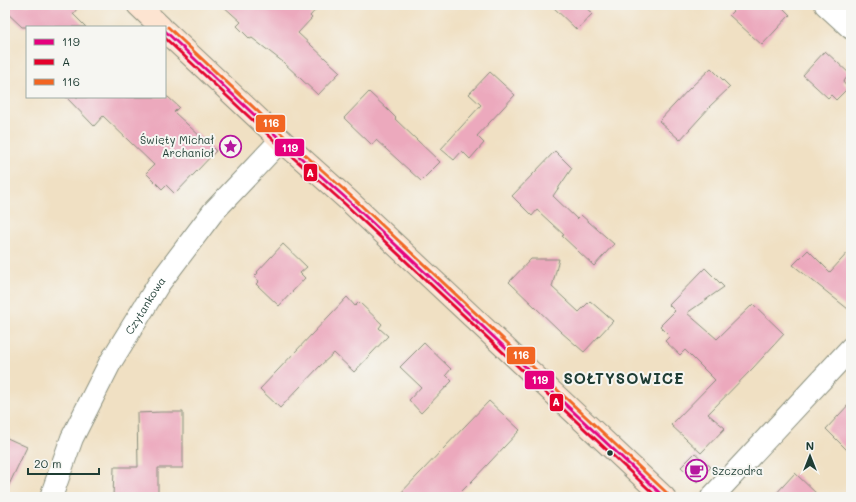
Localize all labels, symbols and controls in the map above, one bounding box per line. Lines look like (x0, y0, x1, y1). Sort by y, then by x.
legend (26, 26, 166, 98)
text: 119 (62, 33, 80, 49)
text: A (62, 53, 70, 69)
text: 116 (62, 73, 80, 89)
line badge: 116 (255, 114, 286, 133)
text: 116 (263, 115, 280, 130)
place label: Święty Michał Archanioł (140, 132, 215, 160)
place icon: Święty Michał Archanioł (217, 133, 243, 159)
line badge: 119 (274, 138, 305, 157)
text: 119 (282, 140, 299, 155)
line badge: A (303, 163, 318, 182)
text: A (306, 165, 314, 180)
street label: Czytankowa (121, 273, 169, 337)
line badge: 116 (506, 346, 536, 365)
text: 116 (513, 347, 530, 362)
district label: SOŁTYSOWICE (563, 368, 685, 388)
line badge: 119 (524, 370, 555, 390)
text: 119 (532, 372, 549, 387)
line badge: A (549, 393, 564, 412)
text: A (552, 394, 560, 409)
north arrow (790, 436, 830, 476)
text: N (806, 438, 814, 453)
unlabelled marker (605, 448, 615, 458)
scale bar (28, 450, 99, 476)
text: 20 m (34, 455, 62, 471)
cafe icon: Szczodra (683, 458, 709, 484)
place label: Szczodra (712, 463, 763, 478)

